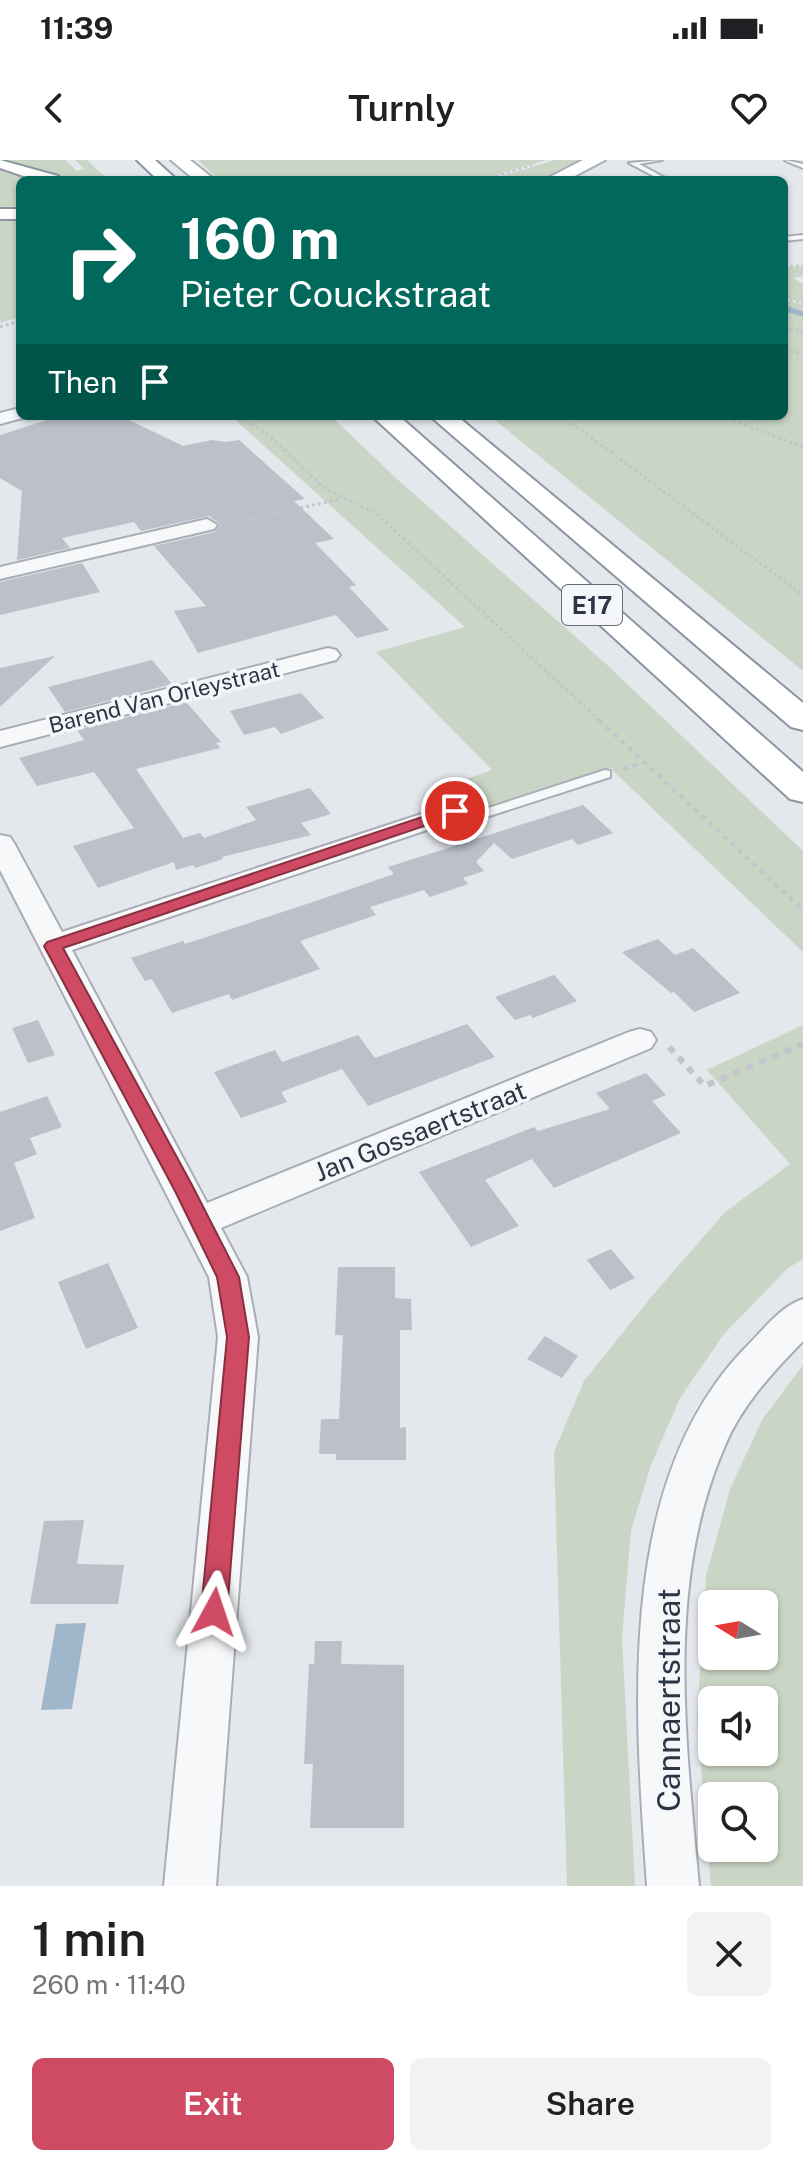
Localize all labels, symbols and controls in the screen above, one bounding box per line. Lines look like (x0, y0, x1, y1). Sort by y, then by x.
text: 11:39 (40, 10, 113, 46)
icon: back (32, 86, 76, 130)
icon: heart (727, 86, 771, 130)
text: Turnly (348, 87, 455, 129)
text: 160 m (180, 206, 340, 272)
icon: right (48, 208, 152, 312)
text: Pieter Couckstraat (180, 273, 491, 315)
icon: arrive (133, 360, 177, 404)
text: Then (48, 364, 117, 400)
road number: E17 (562, 585, 622, 625)
street label: Barend Van Orleystraat (46, 656, 282, 738)
pin (421, 777, 489, 845)
icon: arrive (433, 789, 477, 833)
street label: Jan Gossaertstraat (310, 1074, 530, 1188)
position arrow (172, 1570, 256, 1654)
street label: Cannaertstraat (650, 1588, 687, 1812)
north arrow (698, 1590, 778, 1670)
map controls (698, 1590, 778, 1862)
button: sound (698, 1686, 778, 1766)
button: search (698, 1782, 778, 1862)
text: 1 min (32, 1910, 146, 1967)
button: close (687, 1912, 771, 1996)
text: 260 m · 11:40 (32, 1969, 186, 2000)
button: Exit (32, 2058, 394, 2150)
button: Share (410, 2058, 771, 2150)

